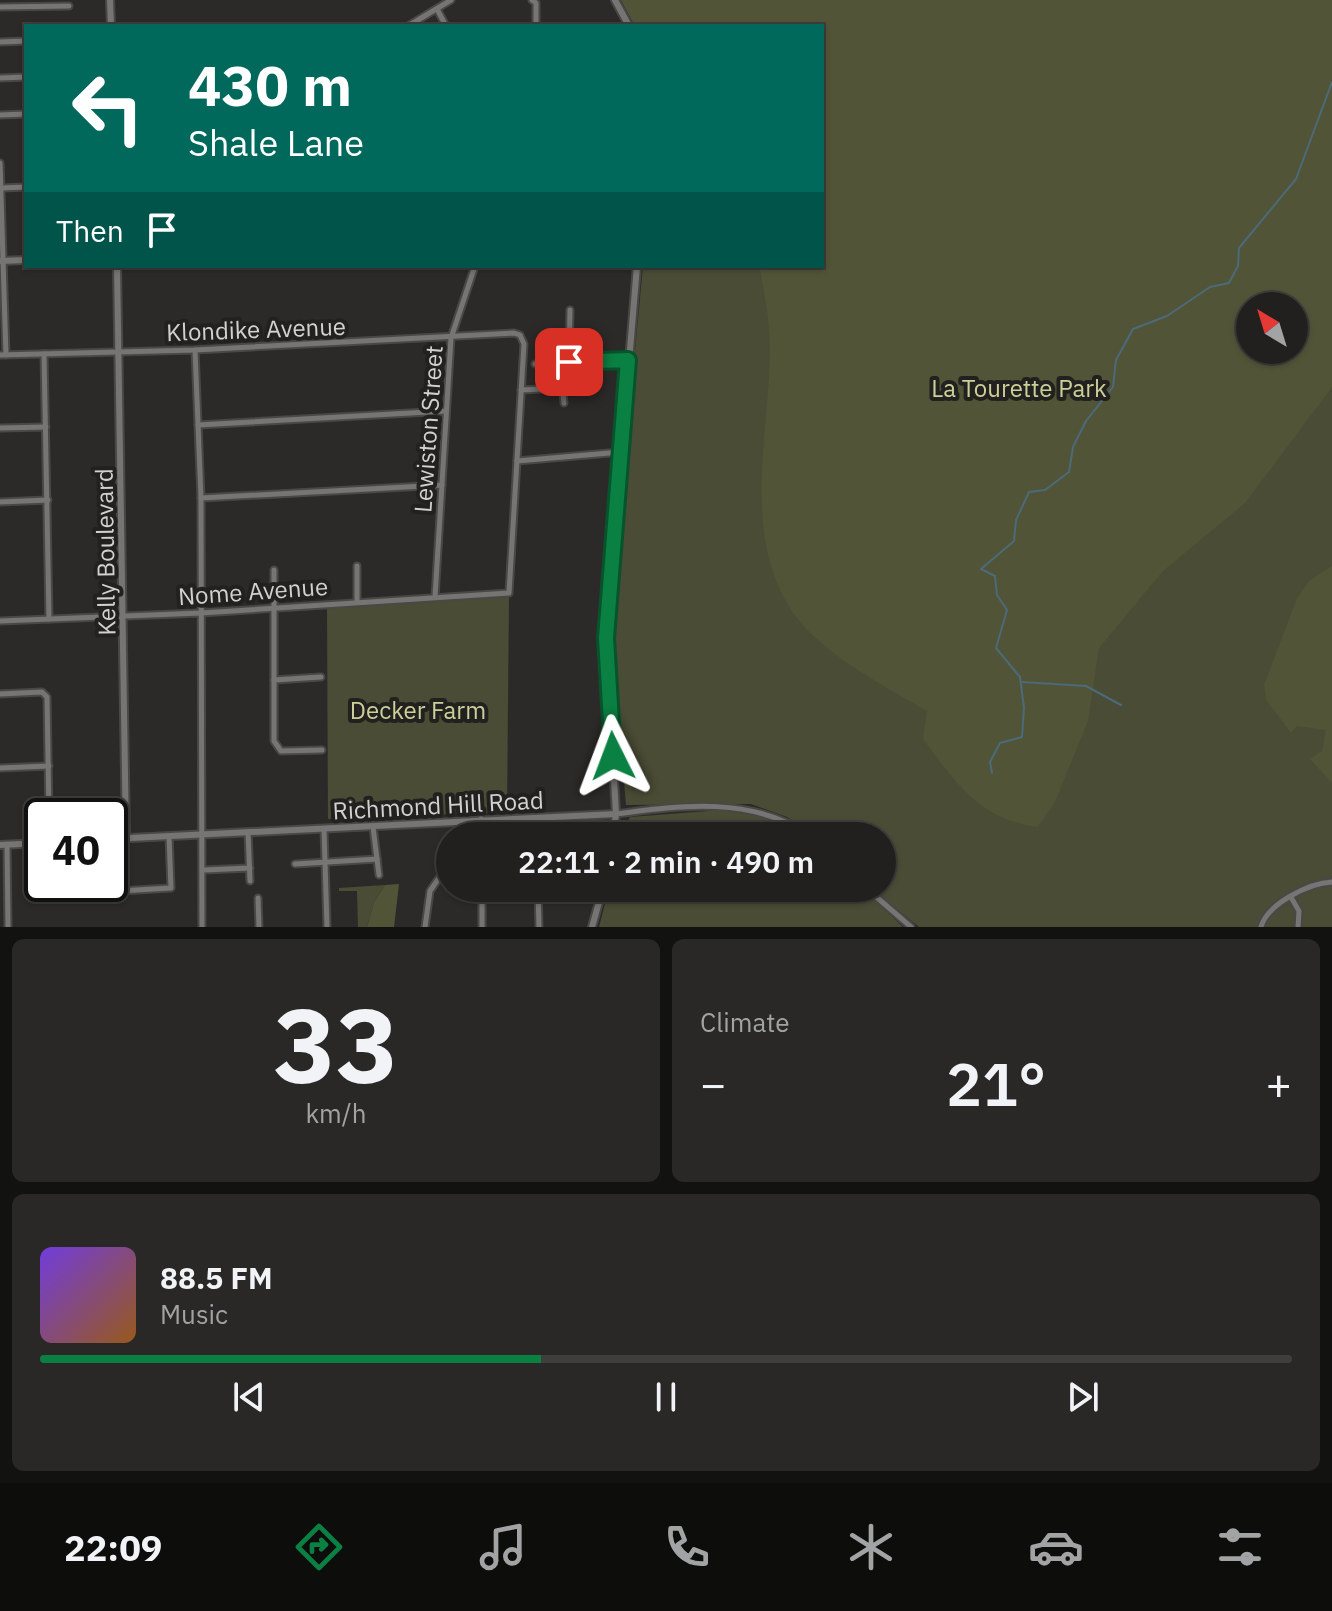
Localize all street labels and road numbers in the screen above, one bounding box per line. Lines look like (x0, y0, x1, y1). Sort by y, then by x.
street label: Klondike Avenue (166, 310, 346, 348)
street label: Lewiston Street (406, 344, 450, 514)
street label: Kelly Boulevard (88, 468, 122, 636)
street label: Nome Avenue (177, 570, 329, 612)
street label: Richmond Hill Road (332, 783, 544, 827)

